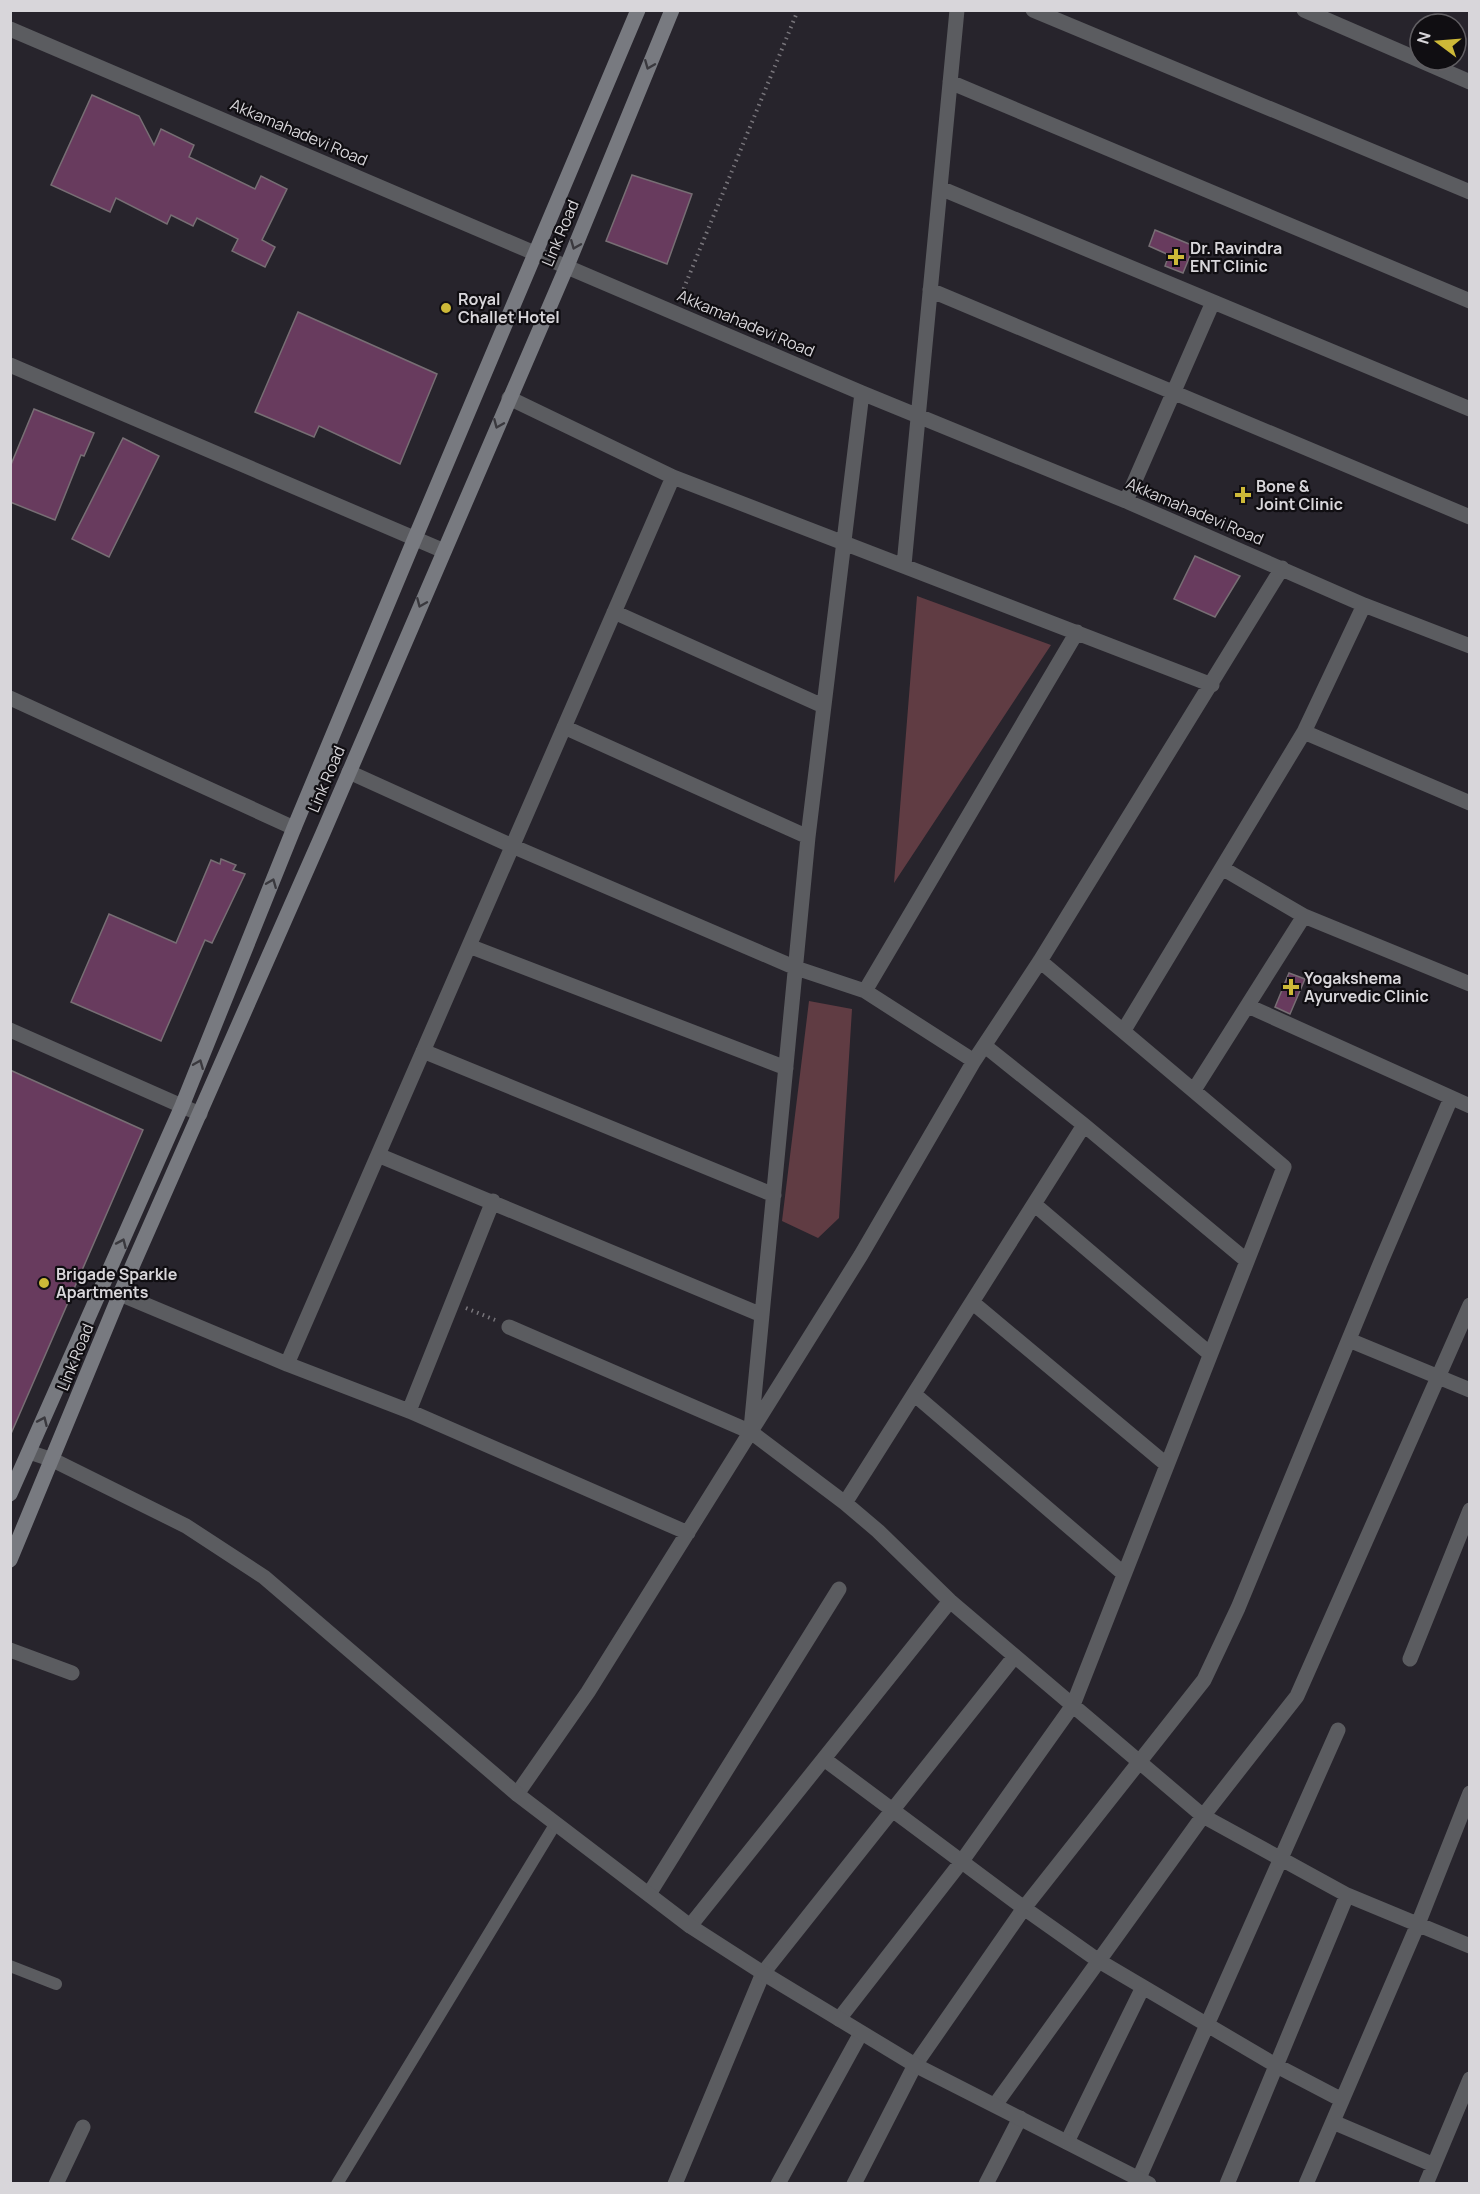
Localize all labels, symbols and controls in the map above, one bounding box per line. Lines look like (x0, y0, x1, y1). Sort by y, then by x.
north arrow (1408, 12, 1468, 72)
text: N (1411, 29, 1436, 46)
one-way arrow (644, 58, 656, 69)
street label: Akkamahadevi Road (227, 93, 371, 171)
street label: Link Road (536, 196, 584, 270)
place label: Dr. Ravindra ENT Clinic (1190, 237, 1282, 277)
one-way arrow (570, 239, 582, 250)
marker: Dr. Ravindra ENT Clinic (1167, 248, 1185, 266)
street label: Akkamahadevi Road (674, 284, 818, 362)
place label: Royal Challet Hotel (458, 288, 560, 328)
marker: Royal Challet Hotel (439, 301, 453, 315)
one-way arrow (493, 418, 505, 429)
street label: Akkamahadevi Road (1123, 472, 1267, 550)
place label: Bone & Joint Clinic (1256, 475, 1343, 515)
marker: Bone & Joint Clinic (1234, 486, 1252, 504)
one-way arrow (416, 597, 428, 608)
street label: Link Road (302, 742, 350, 816)
one-way arrow (265, 878, 277, 889)
place label: Yogakshema Ayurvedic Clinic (1304, 967, 1429, 1007)
marker: Yogakshema Ayurvedic Clinic (1282, 978, 1300, 996)
one-way arrow (192, 1059, 204, 1070)
one-way arrow (114, 1238, 126, 1249)
place label: Brigade Sparkle Apartments (56, 1263, 178, 1303)
marker: Brigade Sparkle Apartments (37, 1276, 51, 1290)
street label: Link Road (52, 1320, 98, 1394)
one-way arrow (35, 1416, 47, 1427)

